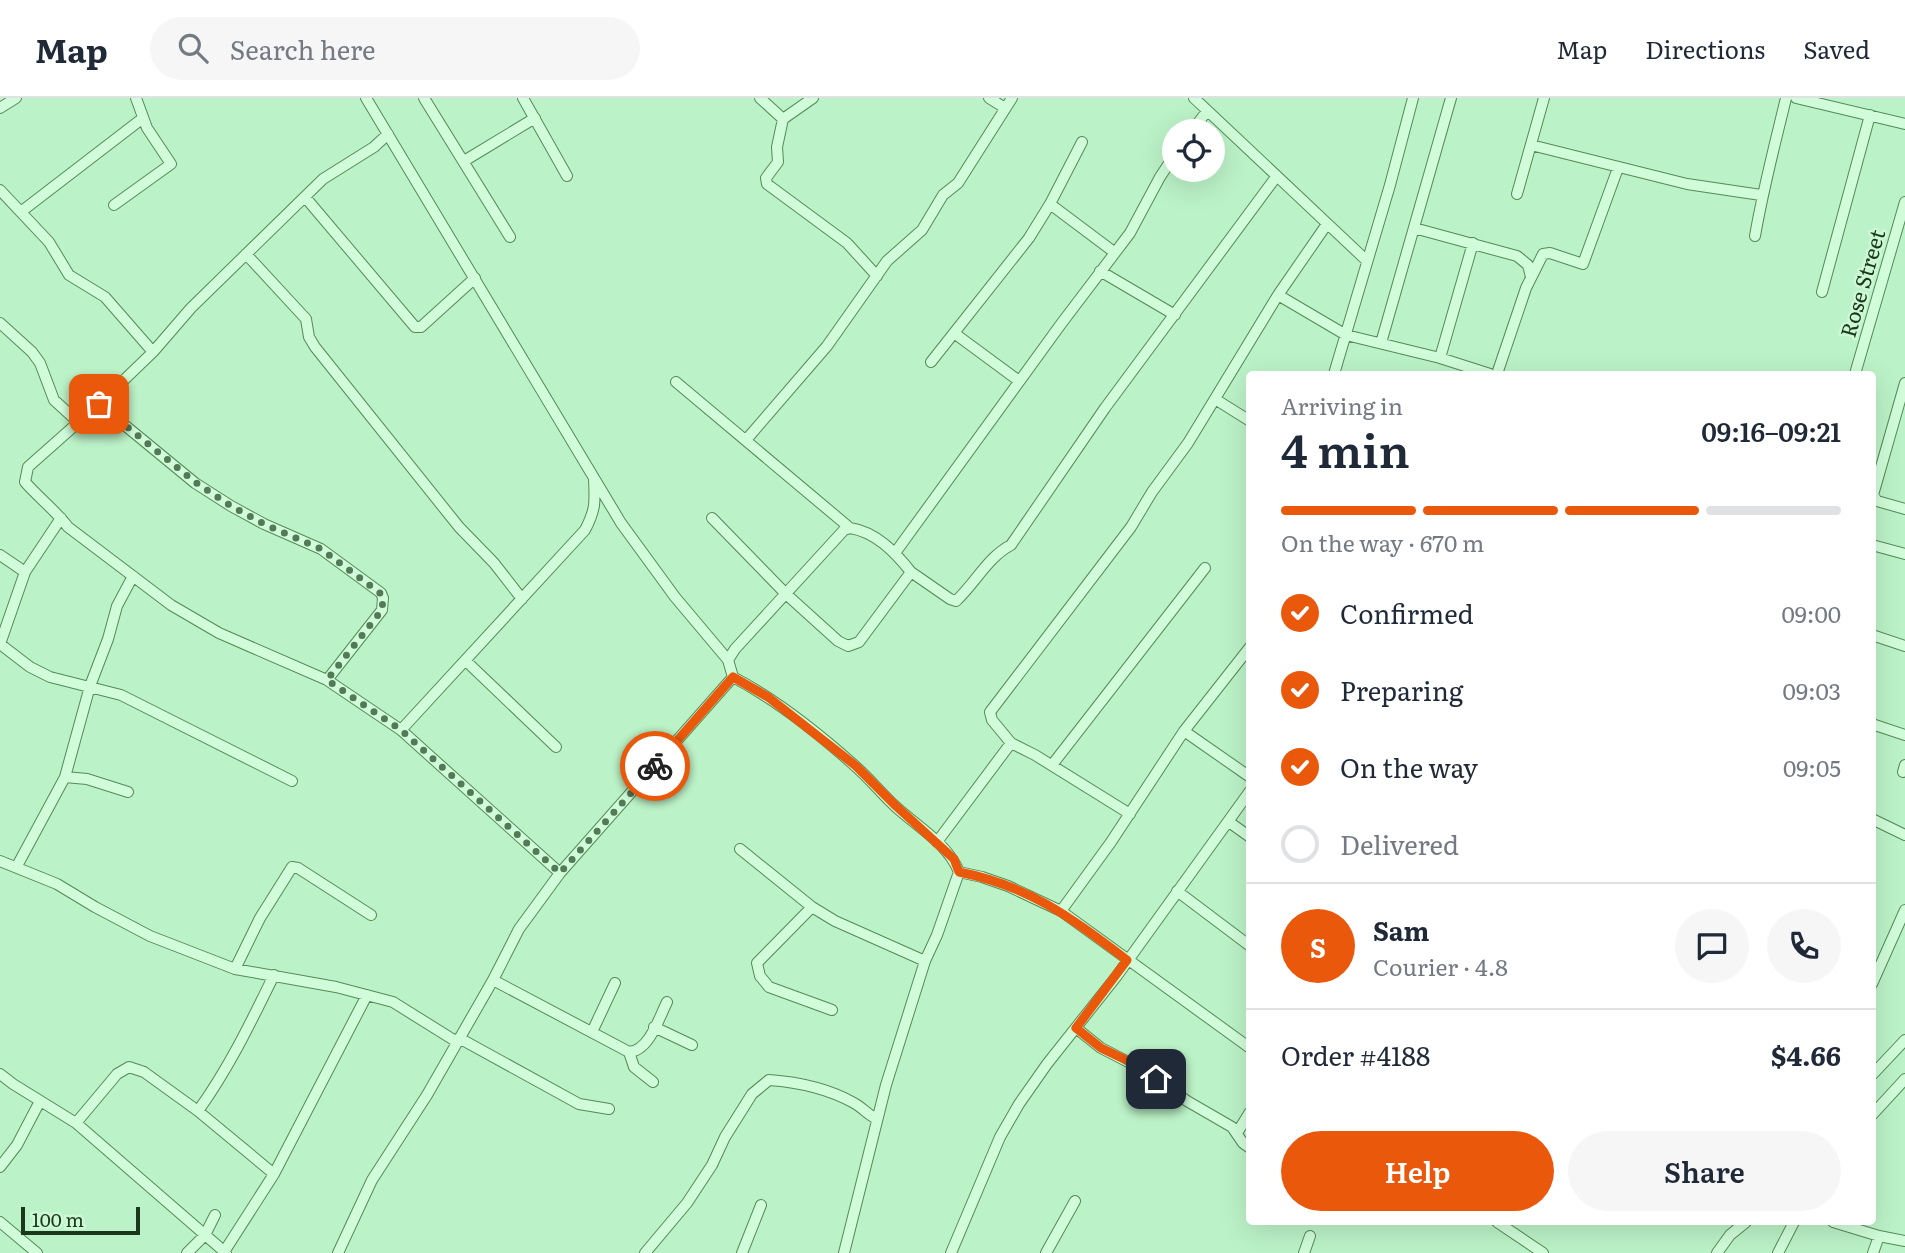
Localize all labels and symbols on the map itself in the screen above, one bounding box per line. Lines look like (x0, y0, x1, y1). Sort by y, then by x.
street label: Rose Street (1831, 225, 1891, 341)
pin (69, 374, 129, 434)
courier (620, 731, 690, 801)
pin (1126, 1049, 1186, 1109)
scale bar (21, 1204, 140, 1236)

